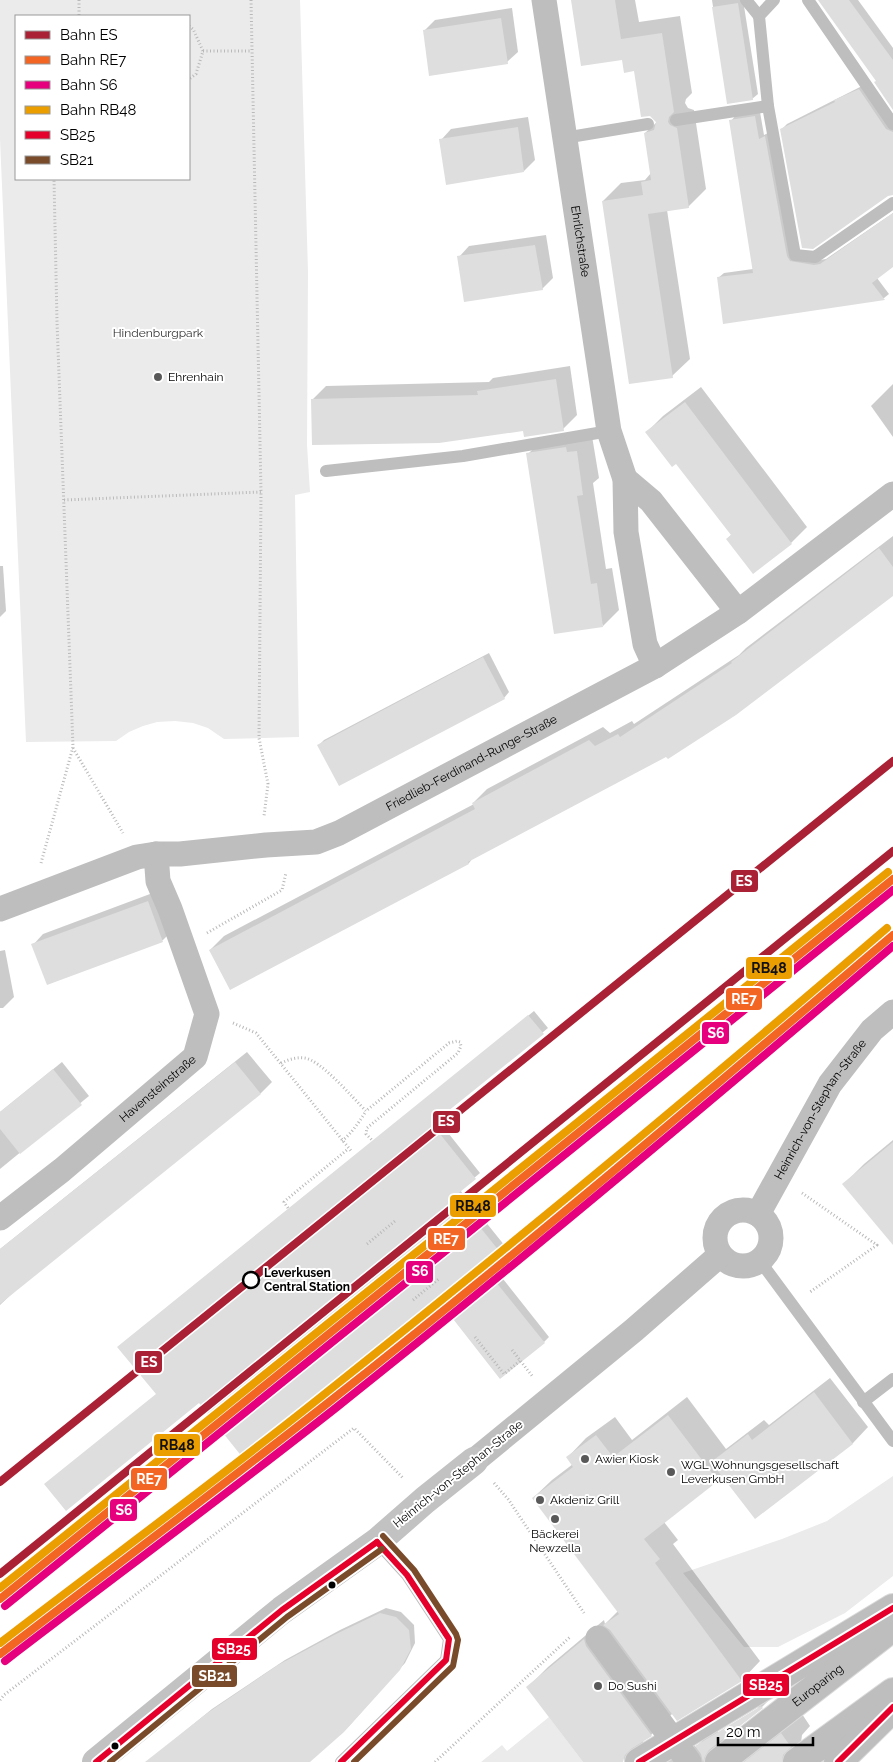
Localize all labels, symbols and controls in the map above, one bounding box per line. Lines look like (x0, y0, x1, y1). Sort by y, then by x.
legend (15, 15, 190, 180)
text: Bahn ES (60, 26, 118, 44)
text: Bahn RE7 (60, 51, 126, 69)
text: Bahn S6 (60, 76, 118, 94)
text: Bahn RB48 (60, 101, 136, 119)
text: SB25 (60, 126, 95, 144)
text: SB21 (60, 151, 94, 169)
street label: Ehrlichstraße (568, 205, 593, 278)
park label: Hindenburgpark (113, 326, 204, 340)
place label: Ehrenhain (168, 370, 224, 384)
marker: Ehrenhain (152, 371, 164, 383)
street label: Friedlieb-Ferdinand-Runge-Straße (384, 712, 559, 814)
line badge: ES (730, 869, 759, 893)
text: ES (736, 873, 753, 889)
line badge: RB48 (745, 956, 793, 980)
text: RB48 (751, 960, 787, 976)
line badge: RE7 (725, 987, 763, 1011)
text: RE7 (731, 991, 757, 1007)
line badge: S6 (701, 1021, 730, 1045)
text: S6 (707, 1025, 725, 1041)
street label: Heinrich-von-Stephan-Straße (771, 1036, 869, 1182)
street label: Havensteinstraße (117, 1052, 199, 1125)
line badge: ES (432, 1110, 461, 1134)
text: ES (438, 1113, 455, 1129)
line badge: RB48 (449, 1194, 497, 1218)
text: RB48 (455, 1198, 491, 1214)
line badge: RE7 (427, 1227, 466, 1251)
text: RE7 (433, 1231, 459, 1247)
line badge: S6 (405, 1260, 434, 1284)
text: S6 (411, 1263, 429, 1279)
place label: Leverkusen Central Station (264, 1266, 350, 1294)
marker: Leverkusen Central Station (242, 1271, 260, 1289)
line badge: ES (134, 1350, 163, 1374)
text: ES (141, 1354, 158, 1370)
street label: Heinrich-von-Stephan-Straße (390, 1417, 526, 1531)
line badge: RB48 (153, 1433, 201, 1457)
text: RB48 (159, 1437, 195, 1453)
place label: Awier Kiosk (595, 1452, 659, 1466)
marker: Awier Kiosk (579, 1453, 591, 1465)
place label: WGL Wohnungsgesellschaft Leverkusen GmbH (681, 1458, 839, 1486)
marker: WGL Wohnungsgesellschaft Leverkusen GmbH (665, 1466, 677, 1478)
line badge: RE7 (130, 1467, 168, 1491)
text: RE7 (136, 1471, 162, 1487)
place label: Akdeniz Grill (550, 1493, 620, 1507)
marker: Akdeniz Grill (534, 1494, 546, 1506)
line badge: S6 (109, 1498, 138, 1522)
text: S6 (115, 1502, 133, 1518)
marker: Bäckerei Newzella (549, 1513, 561, 1525)
place label: Bäckerei Newzella (529, 1527, 581, 1555)
unlabelled marker (327, 1580, 337, 1590)
line badge: SB25 (211, 1637, 258, 1661)
text: SB25 (217, 1641, 251, 1657)
street label: Europaring (789, 1661, 846, 1710)
line badge: SB21 (191, 1664, 238, 1688)
text: SB21 (199, 1668, 232, 1684)
line badge: SB25 (742, 1673, 790, 1697)
text: SB25 (749, 1677, 783, 1693)
place label: Do Sushi (608, 1679, 657, 1693)
marker: Do Sushi (592, 1680, 604, 1692)
scale bar (718, 1714, 813, 1746)
text: 20 m (726, 1723, 761, 1741)
unlabelled marker (110, 1741, 120, 1751)

